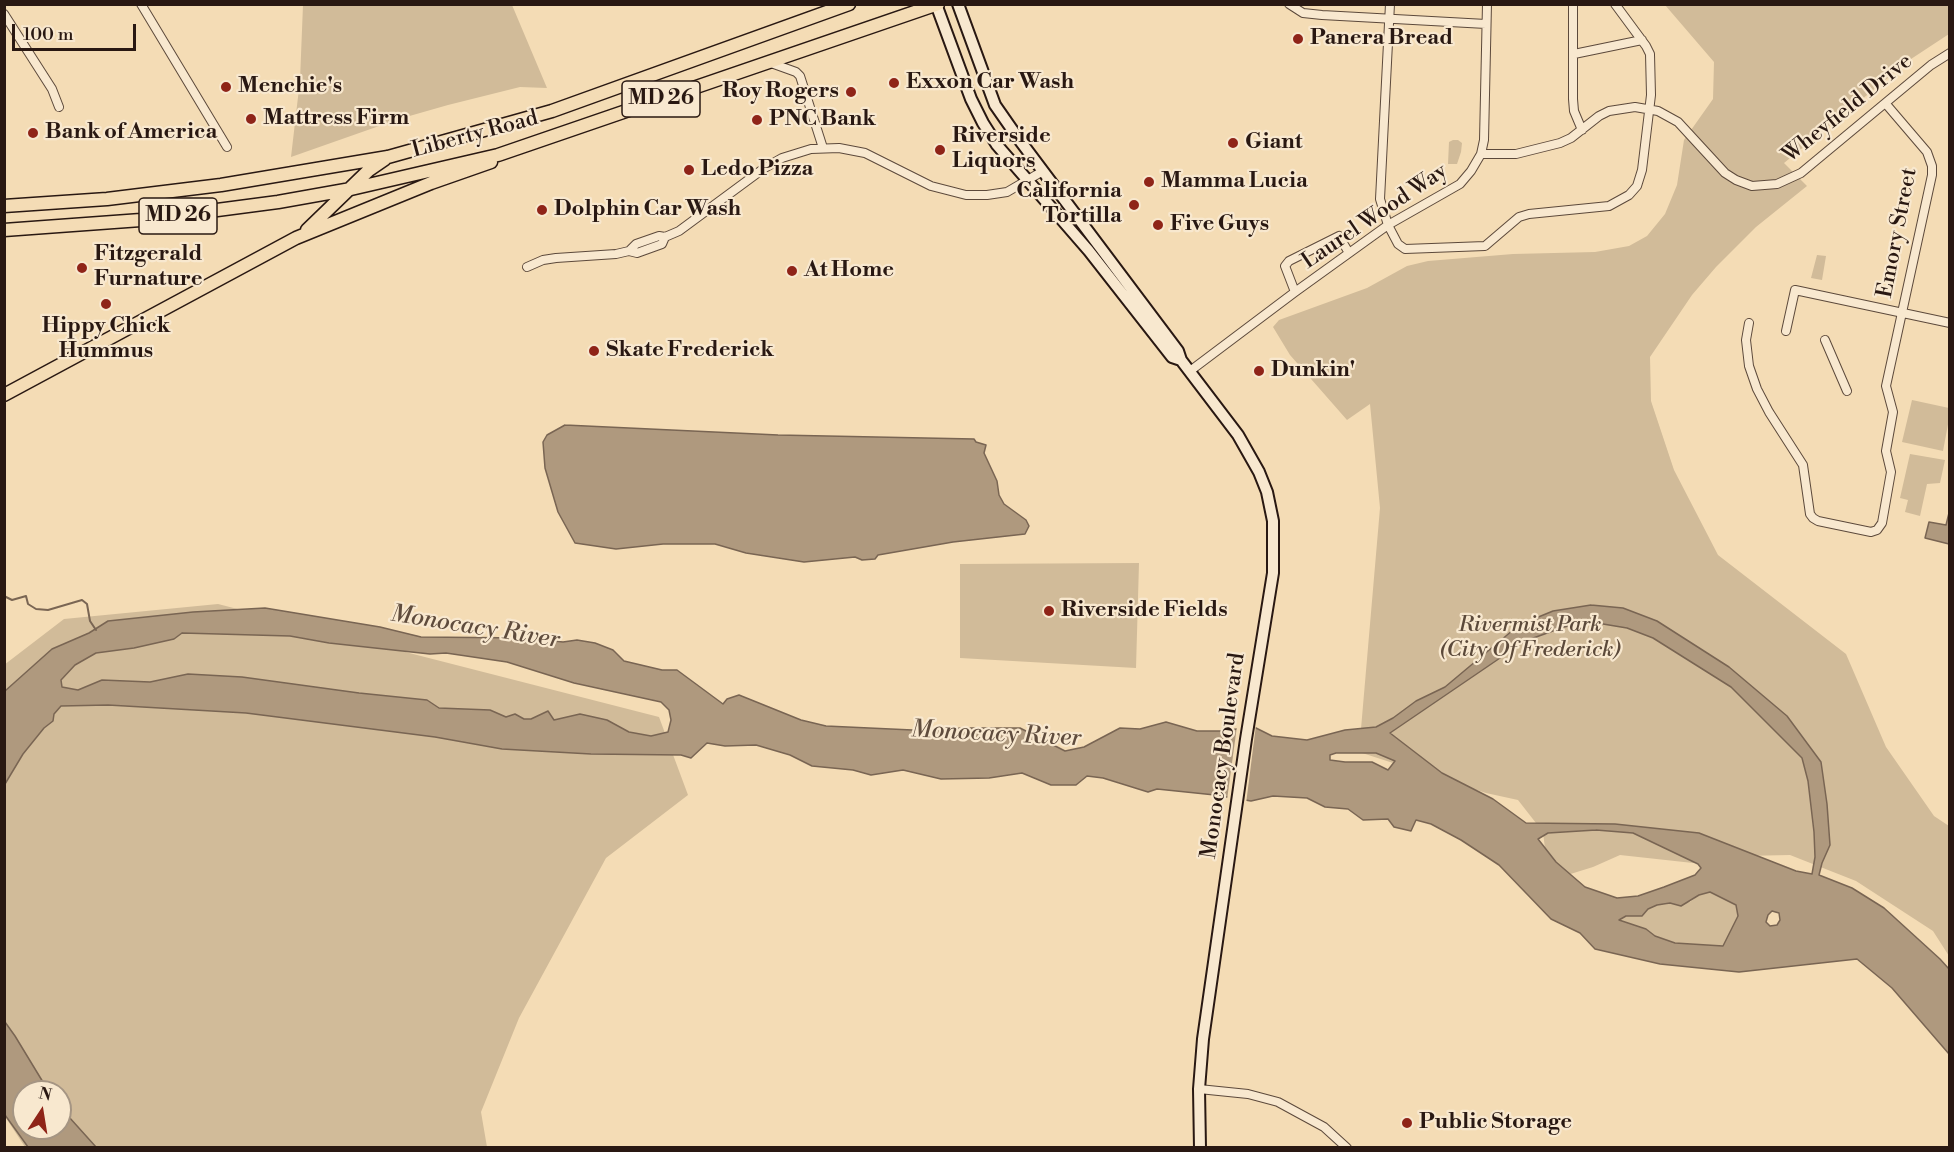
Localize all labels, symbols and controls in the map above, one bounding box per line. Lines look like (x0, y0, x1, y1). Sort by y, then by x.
scale bar (15, 12, 140, 50)
text: 100 m (23, 23, 74, 46)
place label: Panera Bread (1310, 26, 1453, 52)
marker: Panera Bread (1291, 32, 1305, 46)
street label: Wheyfield Drive (1778, 49, 1918, 169)
place label: Exxon Car Wash (906, 70, 1074, 96)
place label: Menchie's (238, 74, 342, 100)
marker: Exxon Car Wash (887, 76, 901, 90)
place label: Roy Rogers (722, 79, 839, 105)
marker: Menchie's (219, 80, 233, 94)
road number: MD 26 (622, 81, 700, 117)
marker: Roy Rogers (844, 85, 858, 99)
street label: Liberty Road (409, 105, 541, 165)
place label: Mattress Firm (263, 106, 409, 132)
place label: PNC Bank (769, 107, 876, 133)
marker: Mattress Firm (244, 112, 258, 126)
marker: PNC Bank (750, 113, 764, 127)
place label: Bank of America (45, 120, 217, 146)
place label: Riverside Liquors (952, 124, 1051, 176)
marker: Bank of America (26, 126, 40, 140)
place label: Giant (1245, 130, 1303, 156)
marker: Giant (1226, 136, 1240, 150)
marker: Riverside Liquors (933, 143, 947, 157)
place label: Ledo Pizza (701, 157, 813, 183)
street label: Laurel Wood Way (1297, 158, 1453, 276)
marker: Ledo Pizza (682, 163, 696, 177)
street label: Emory Street (1872, 166, 1924, 300)
place label: Mamma Lucia (1161, 169, 1308, 195)
marker: Mamma Lucia (1142, 175, 1156, 189)
place label: California Tortilla (1016, 179, 1122, 230)
place label: Dolphin Car Wash (554, 197, 741, 223)
road number: MD 26 (139, 198, 217, 234)
marker: California Tortilla (1127, 198, 1141, 212)
marker: Dolphin Car Wash (535, 203, 549, 217)
place label: Five Guys (1170, 212, 1269, 238)
marker: Five Guys (1151, 218, 1165, 232)
place label: Fitzgerald Furnature (94, 242, 203, 294)
place label: At Home (804, 258, 894, 284)
marker: Fitzgerald Furnature (75, 261, 89, 275)
marker: At Home (785, 264, 799, 278)
marker: Hippy Chick Hummus (99, 297, 113, 311)
place label: Hippy Chick Hummus (42, 314, 170, 366)
place label: Skate Frederick (606, 338, 774, 364)
marker: Skate Frederick (587, 344, 601, 358)
place label: Dunkin' (1271, 358, 1355, 384)
marker: Dunkin' (1252, 364, 1266, 378)
place label: Riverside Fields (1061, 598, 1228, 624)
water label: Monocacy River (388, 600, 562, 656)
marker: Riverside Fields (1042, 604, 1056, 618)
park label: Rivermist Park (City Of Frederick) (1440, 613, 1620, 664)
street label: Monocacy Boulevard (1196, 651, 1252, 861)
water label: Monocacy River (910, 716, 1082, 754)
north arrow (12, 1080, 72, 1140)
text: N (37, 1083, 54, 1105)
place label: Public Storage (1419, 1110, 1572, 1136)
marker: Public Storage (1400, 1116, 1414, 1130)

